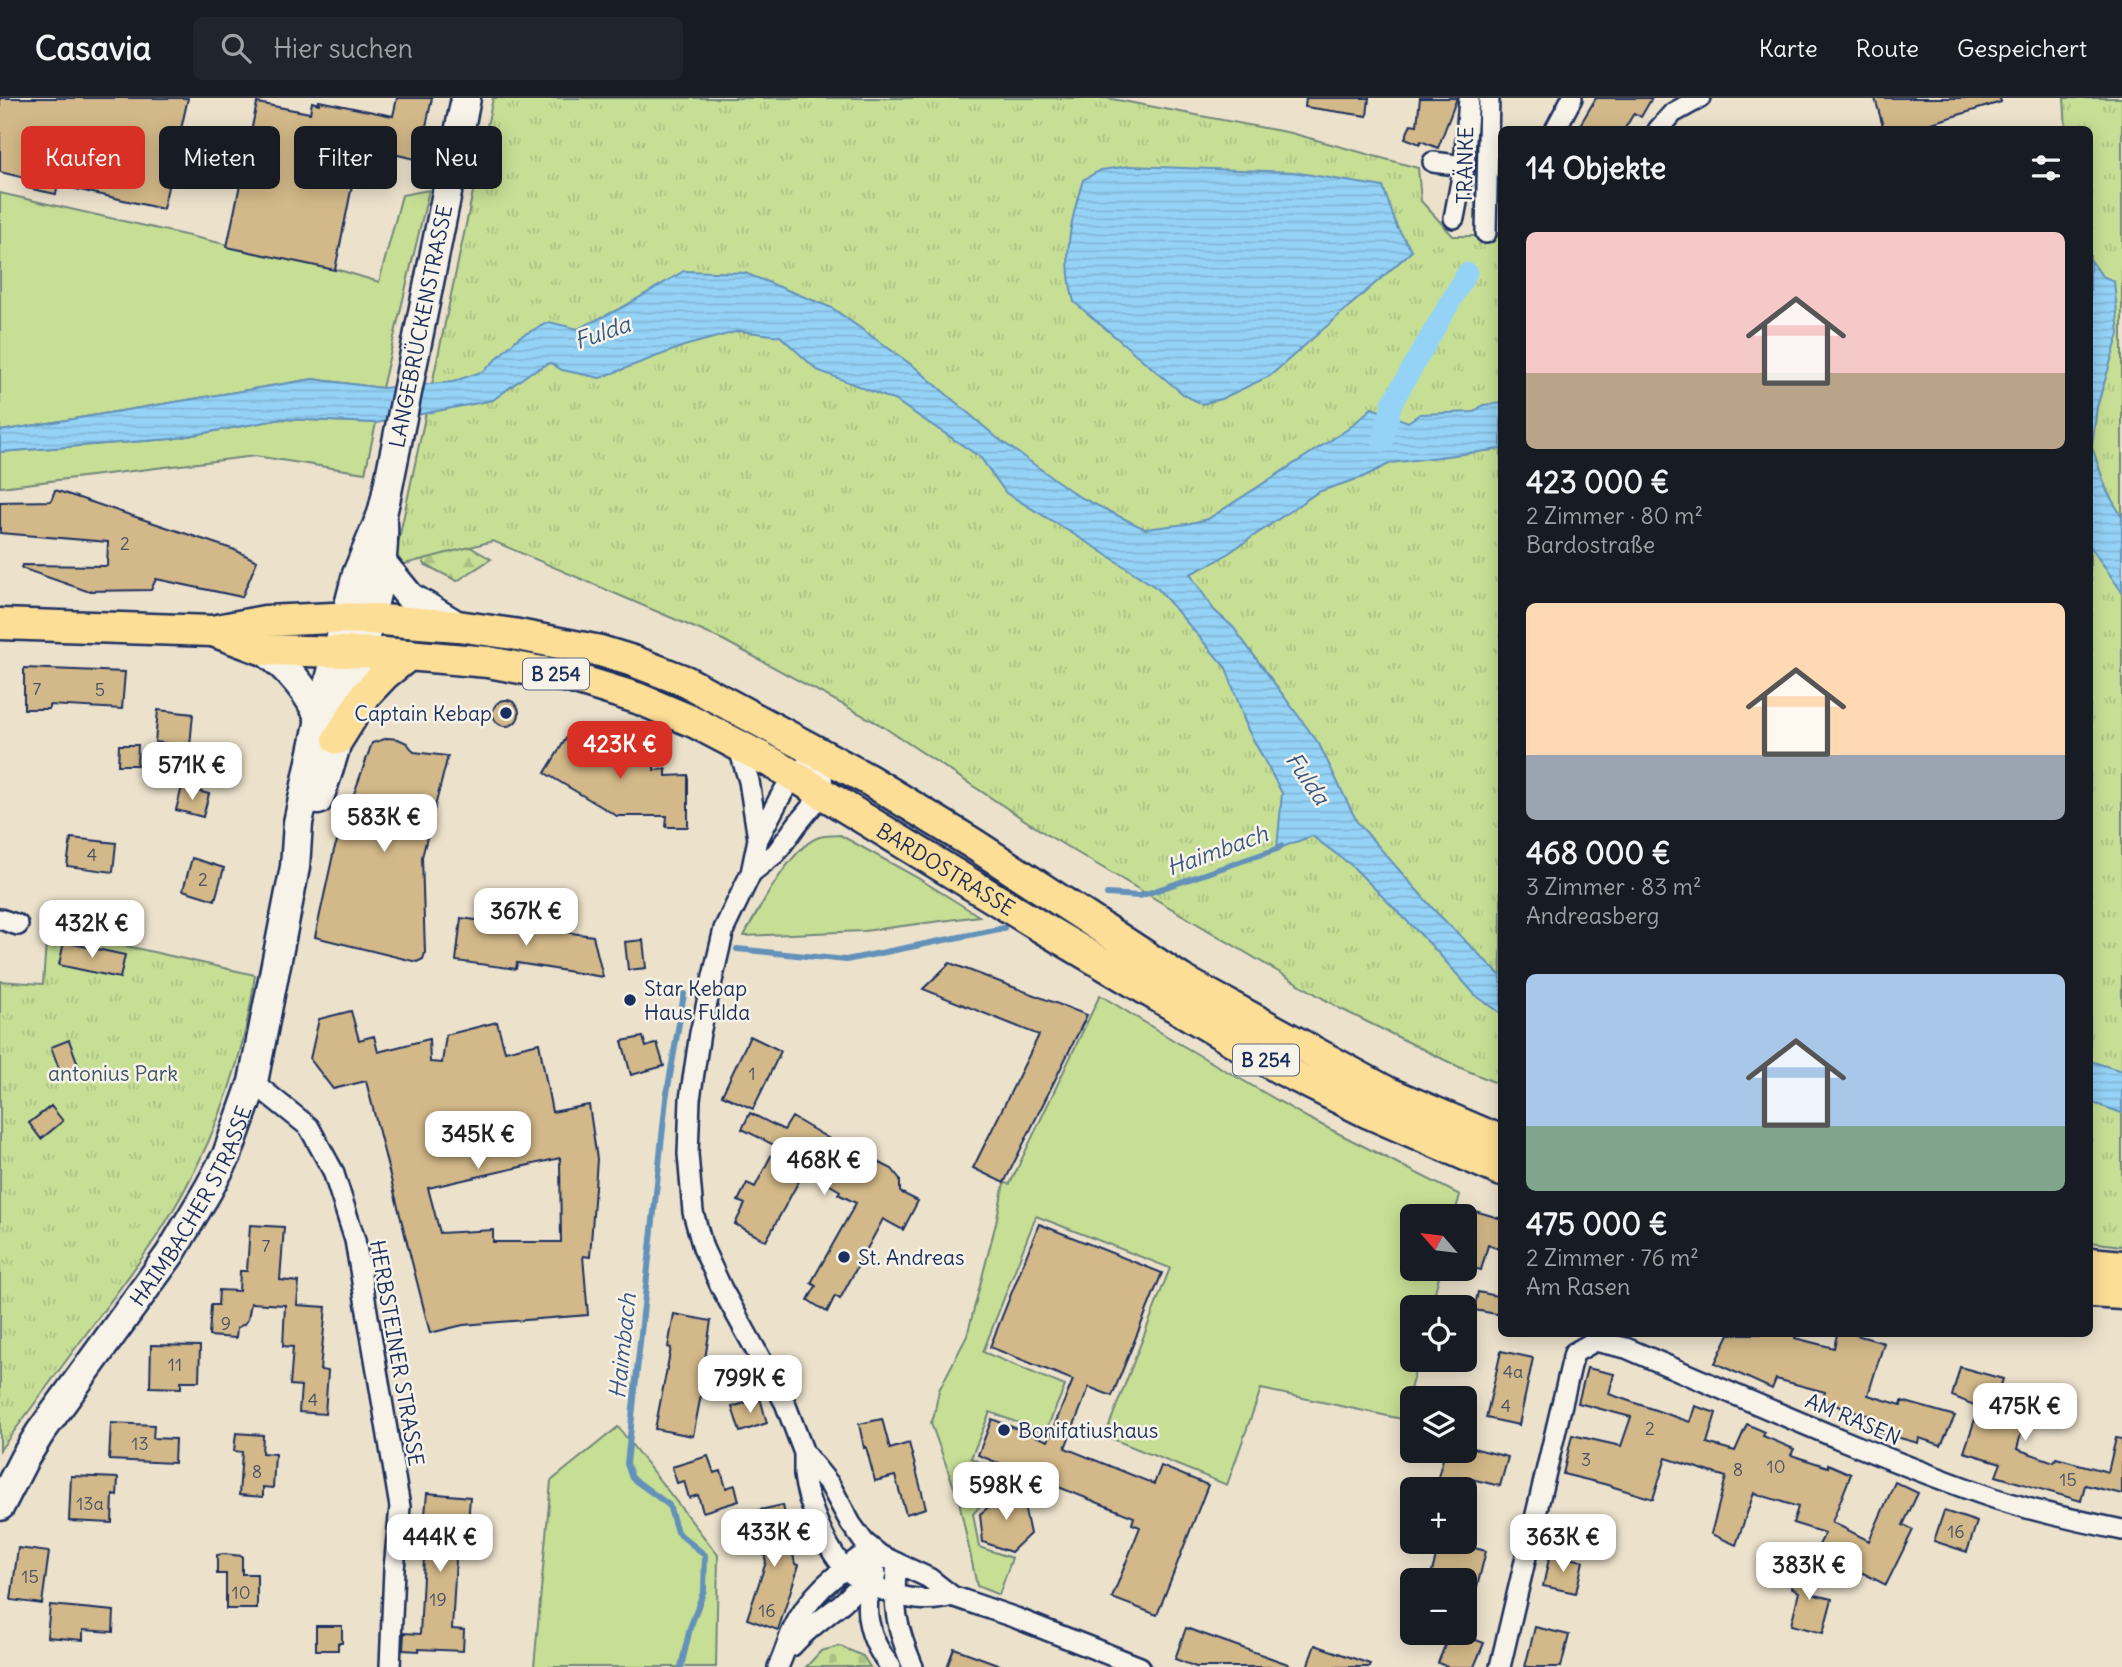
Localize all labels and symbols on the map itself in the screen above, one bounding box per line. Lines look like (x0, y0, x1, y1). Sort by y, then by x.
street label: TRÄNKE (1451, 126, 1479, 204)
street label: LANGEBRÜCKENSTRASSE (383, 202, 458, 450)
water label: Fulda (570, 308, 636, 355)
house number: 2 (120, 532, 130, 555)
road number: B 254 (523, 659, 589, 690)
house number: 7 (33, 677, 42, 700)
house number: 5 (95, 678, 105, 701)
place label: Captain Kebap (354, 700, 492, 727)
marker: Captain Kebap (498, 705, 514, 721)
pin: 423K € (563, 722, 677, 781)
pin: 571K € (135, 742, 249, 802)
water label: Fulda (1280, 746, 1337, 811)
pin: 583K € (327, 794, 441, 854)
street label: BARDOSTRASSE (872, 816, 1020, 921)
water label: Haimbach (1162, 818, 1272, 882)
house number: 4 (87, 843, 97, 866)
house number: 2 (198, 868, 208, 891)
pin: 367K € (469, 888, 583, 948)
pin: 432K € (35, 900, 149, 960)
place label: Star Kebap Haus Fulda (644, 975, 750, 1026)
marker: Star Kebap Haus Fulda (622, 992, 638, 1008)
road number: B 254 (1233, 1044, 1299, 1076)
park label: antonius Park (48, 1060, 178, 1087)
house number: 1 (748, 1062, 756, 1085)
street label: HAIMBACHER STRASSE (123, 1102, 257, 1311)
pin: 345K € (421, 1112, 535, 1171)
pin: 468K € (767, 1138, 881, 1197)
north arrow (1400, 1204, 1477, 1281)
house number: 7 (262, 1234, 271, 1257)
street label: HERBSTEINER STRASSE (364, 1238, 430, 1468)
place label: St. Andreas (858, 1244, 965, 1271)
marker: St. Andreas (836, 1249, 852, 1265)
water label: Haimbach (602, 1291, 642, 1400)
house number: 9 (221, 1312, 231, 1335)
house number: 11 (168, 1353, 182, 1376)
pin: 799K € (693, 1356, 807, 1415)
house number: 4a (1503, 1360, 1523, 1383)
pin: 475K € (1968, 1384, 2082, 1443)
street label: AM RASEN (1801, 1387, 1905, 1451)
house number: 4 (308, 1388, 318, 1411)
house number: 4 (1501, 1394, 1511, 1417)
place label: Bonifatiushaus (1018, 1417, 1158, 1444)
house number: 2 (1645, 1417, 1655, 1440)
marker: Bonifatiushaus (996, 1422, 1012, 1438)
house number: 13 (131, 1432, 149, 1455)
house number: 3 (1581, 1448, 1591, 1471)
house number: 10 (1767, 1455, 1786, 1478)
house number: 8 (1733, 1458, 1743, 1481)
house number: 8 (252, 1460, 262, 1483)
pin: 598K € (949, 1462, 1063, 1522)
house number: 15 (2059, 1468, 2077, 1491)
house number: 13a (76, 1492, 104, 1515)
pin: 433K € (717, 1510, 831, 1569)
pin: 444K € (383, 1514, 497, 1574)
pin: 363K € (1506, 1514, 1620, 1574)
house number: 16 (1947, 1520, 1965, 1543)
pin: 383K € (1752, 1542, 1866, 1602)
house number: 15 (21, 1565, 39, 1588)
house number: 10 (232, 1581, 251, 1604)
house number: 19 (429, 1588, 447, 1611)
house number: 16 (758, 1599, 776, 1622)

